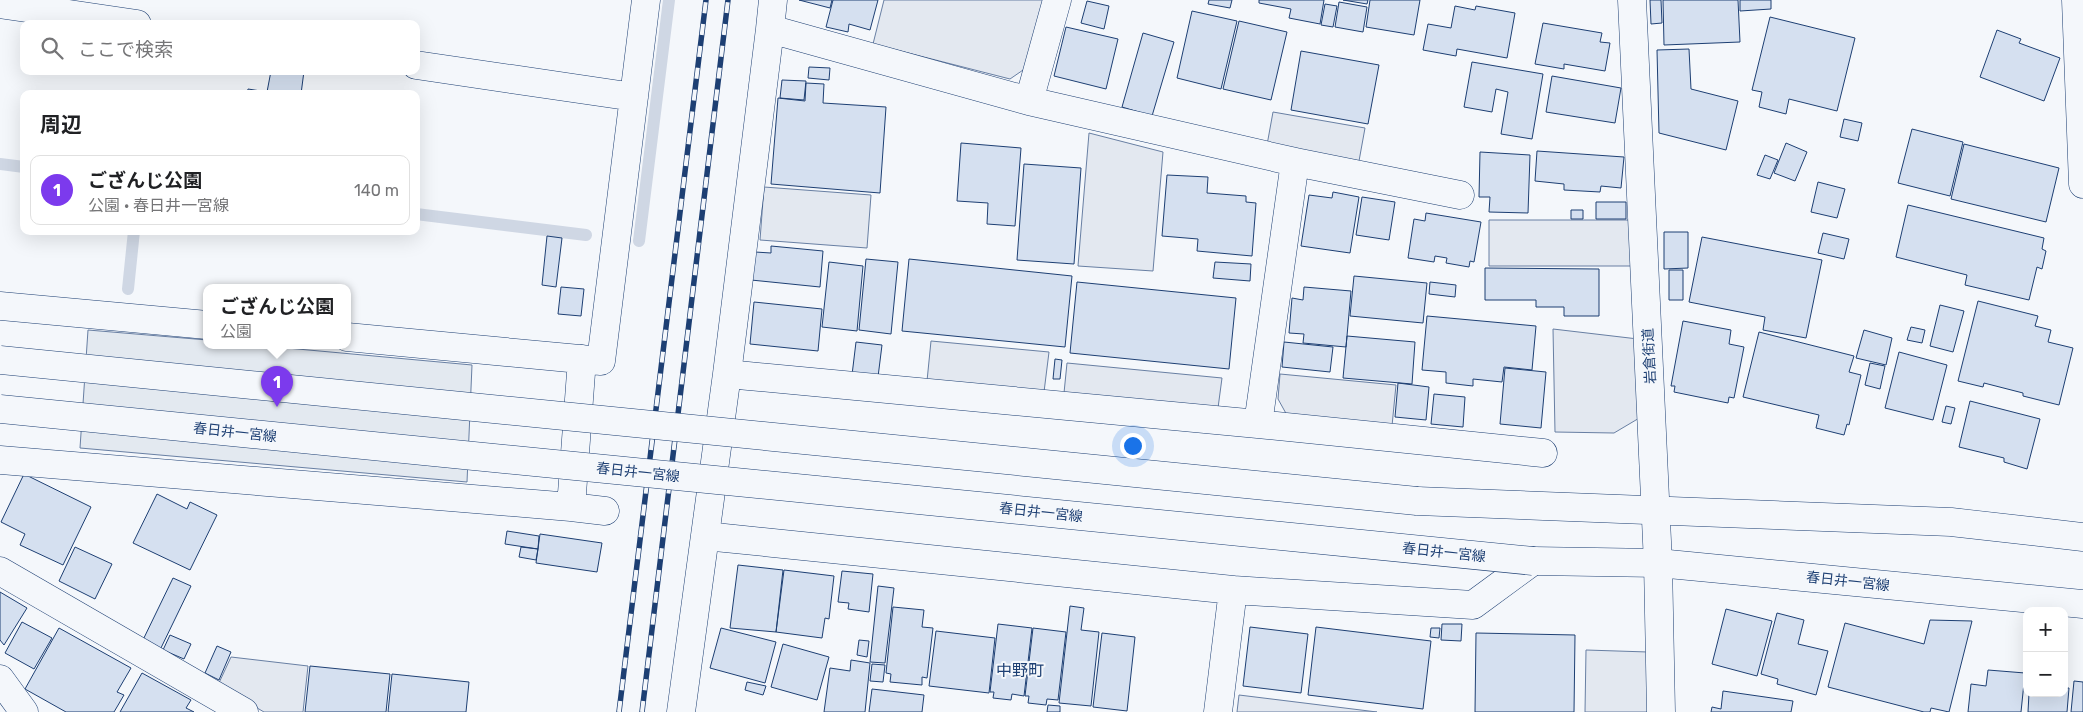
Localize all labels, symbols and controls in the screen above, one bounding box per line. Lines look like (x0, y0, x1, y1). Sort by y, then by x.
search box (20, 20, 420, 75)
icon: search (38, 34, 66, 62)
text: ここで検索 (78, 38, 173, 61)
text: 周辺 (40, 112, 82, 137)
text: ござんじ公園 (88, 169, 202, 192)
text: 1 (53, 181, 61, 200)
text: 140 m (354, 181, 399, 200)
text: 公園 · 春日井一宮線 (88, 196, 229, 215)
popup (203, 284, 351, 349)
text: ござんじ公園 (220, 295, 334, 318)
text: 公園 (220, 322, 252, 341)
street label: 岩倉街道 (1640, 328, 1659, 384)
pin: 1 (261, 366, 293, 407)
street label: 春日井一宮線 (192, 420, 278, 445)
your location (1120, 433, 1146, 459)
street label: 春日井一宮線 (595, 460, 681, 485)
street label: 春日井一宮線 (998, 500, 1084, 525)
street label: 春日井一宮線 (1401, 540, 1487, 565)
street label: 春日井一宮線 (1805, 569, 1891, 594)
map controls (2023, 607, 2068, 697)
button: + (2023, 607, 2068, 652)
button: − (2023, 652, 2068, 697)
district label: 中野町 (996, 661, 1044, 680)

